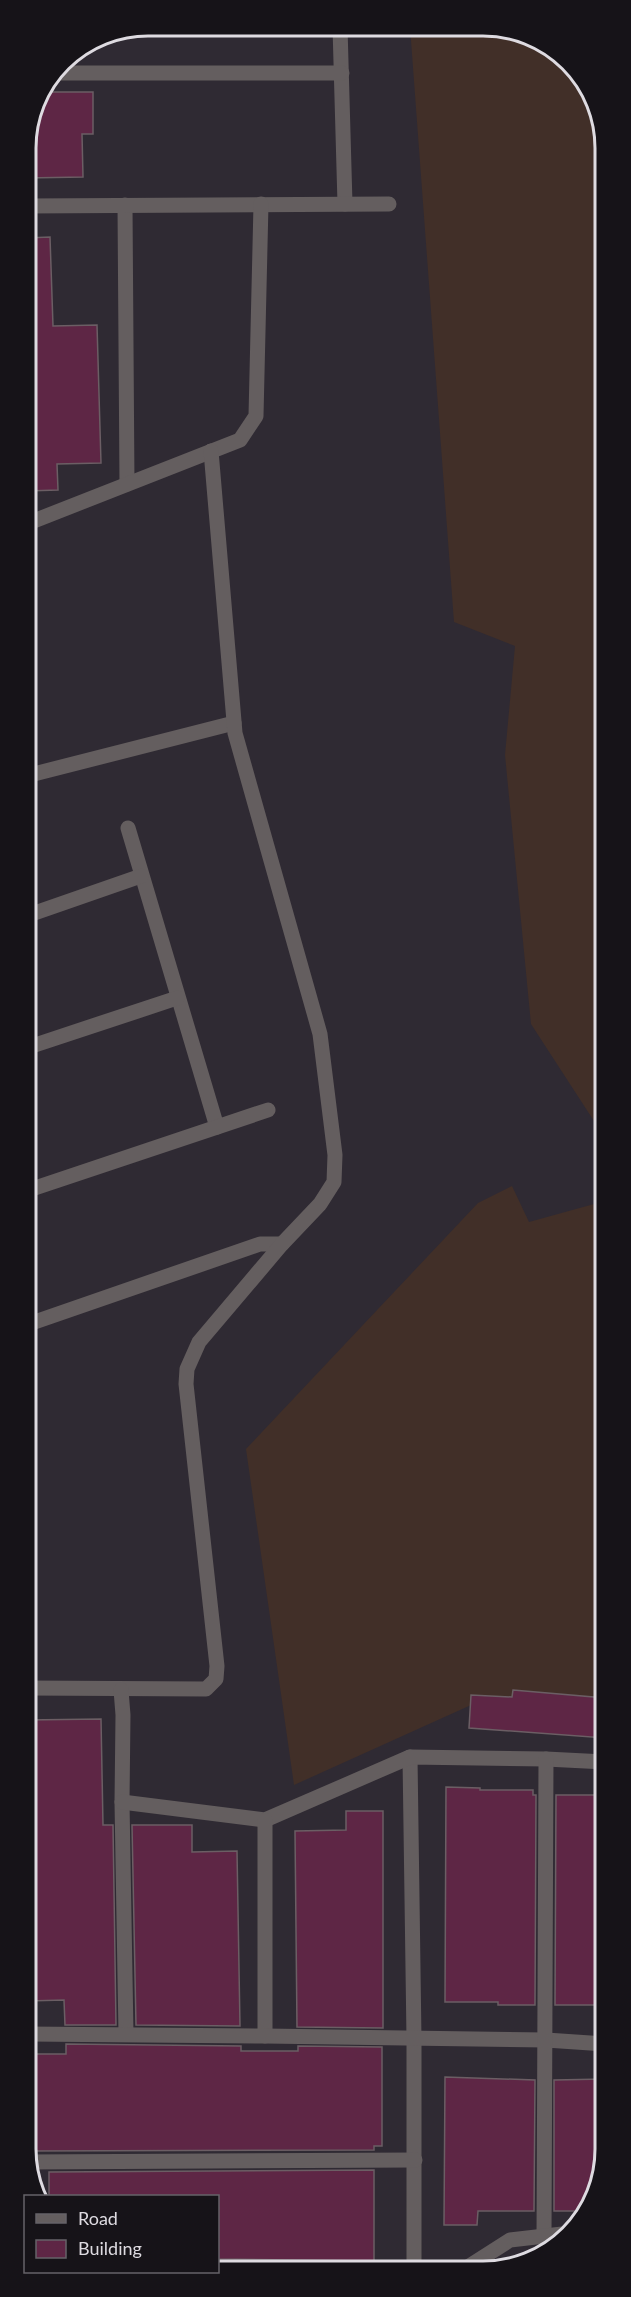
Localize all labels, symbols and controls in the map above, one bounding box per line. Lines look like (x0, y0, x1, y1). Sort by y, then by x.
legend (24, 2195, 219, 2273)
text: Road (78, 2207, 118, 2229)
text: Building (78, 2237, 142, 2259)

